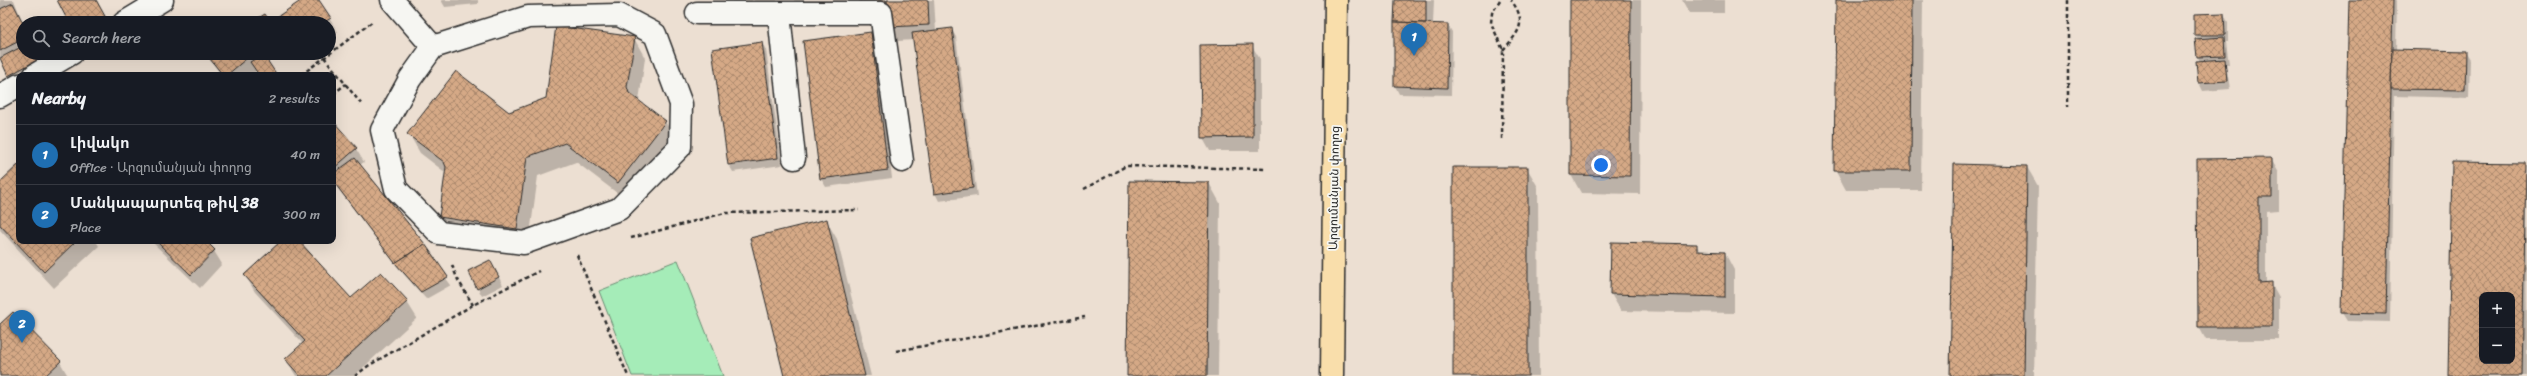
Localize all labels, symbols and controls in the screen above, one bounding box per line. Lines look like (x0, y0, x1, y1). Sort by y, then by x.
search box (16, 16, 336, 60)
pin: 1 (1401, 23, 1427, 56)
text: Search here (62, 25, 141, 51)
icon: search (30, 27, 52, 49)
text: Nearby (32, 83, 86, 113)
text: 2 results (269, 87, 320, 110)
street label: Արզումանյան փողոց (1322, 126, 1346, 250)
text: Լիվակո (70, 130, 130, 156)
text: 1 (42, 143, 48, 166)
text: 40 m (290, 143, 320, 166)
your location (1591, 155, 1611, 175)
text: Office · Արզումանյան փողոց (70, 156, 252, 179)
text: Մանկապարտեզ թիվ 38 (70, 190, 259, 216)
text: 2 (41, 203, 49, 226)
text: 300 m (283, 203, 320, 226)
text: Place (70, 216, 101, 239)
map controls (2479, 292, 2515, 364)
button: + (2479, 292, 2515, 328)
pin: 2 (9, 310, 35, 343)
button: − (2479, 328, 2515, 364)

